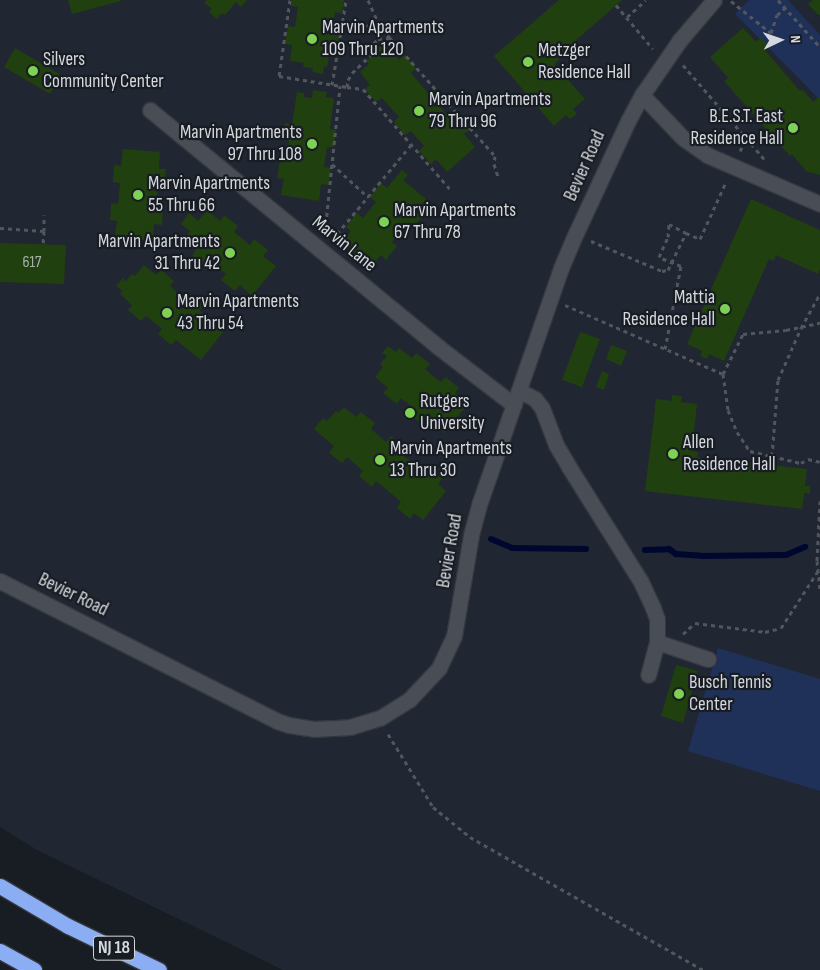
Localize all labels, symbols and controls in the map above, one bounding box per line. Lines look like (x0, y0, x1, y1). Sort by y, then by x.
north arrow (755, 15, 805, 65)
place label: Marvin Apartments 109 Thru 120 (322, 17, 444, 61)
marker: Marvin Apartments 109 Thru 120 (306, 33, 318, 45)
text: N (787, 35, 804, 43)
place label: Metzger Residence Hall (538, 40, 630, 84)
place label: Silvers Community Center (43, 49, 164, 93)
marker: Metzger Residence Hall (522, 56, 534, 68)
marker: Silvers Community Center (27, 65, 39, 77)
place label: Marvin Apartments 79 Thru 96 (429, 89, 551, 133)
marker: Marvin Apartments 79 Thru 96 (413, 105, 425, 117)
place label: B.E.S.T. East Residence Hall (691, 106, 783, 150)
place label: Marvin Apartments 97 Thru 108 (180, 122, 302, 166)
marker: B.E.S.T. East Residence Hall (787, 122, 799, 134)
street label: Bevier Road (559, 127, 611, 205)
marker: Marvin Apartments 97 Thru 108 (306, 138, 318, 150)
place label: Marvin Apartments 55 Thru 66 (148, 173, 270, 217)
marker: Marvin Apartments 55 Thru 66 (132, 189, 144, 201)
place label: Marvin Apartments 67 Thru 78 (394, 200, 516, 244)
street label: Marvin Lane (307, 211, 381, 277)
marker: Marvin Apartments 67 Thru 78 (378, 216, 390, 228)
place label: Marvin Apartments 31 Thru 42 (98, 231, 220, 275)
marker: Marvin Apartments 31 Thru 42 (224, 247, 236, 259)
house number: 617 (23, 253, 41, 273)
place label: Mattia Residence Hall (623, 287, 715, 331)
place label: Marvin Apartments 43 Thru 54 (177, 291, 299, 335)
marker: Mattia Residence Hall (719, 303, 731, 315)
marker: Marvin Apartments 43 Thru 54 (161, 307, 173, 319)
place label: Rutgers University (420, 391, 485, 435)
marker: Rutgers University (404, 407, 416, 419)
place label: Allen Residence Hall (683, 432, 775, 476)
place label: Marvin Apartments 13 Thru 30 (390, 438, 512, 482)
marker: Allen Residence Hall (667, 448, 679, 460)
marker: Marvin Apartments 13 Thru 30 (374, 454, 386, 466)
street label: Bevier Road (432, 512, 468, 590)
street label: Bevier Road (34, 568, 112, 622)
place label: Busch Tennis Center (689, 672, 772, 716)
marker: Busch Tennis Center (673, 688, 685, 700)
road number: NJ 18 (93, 932, 135, 964)

